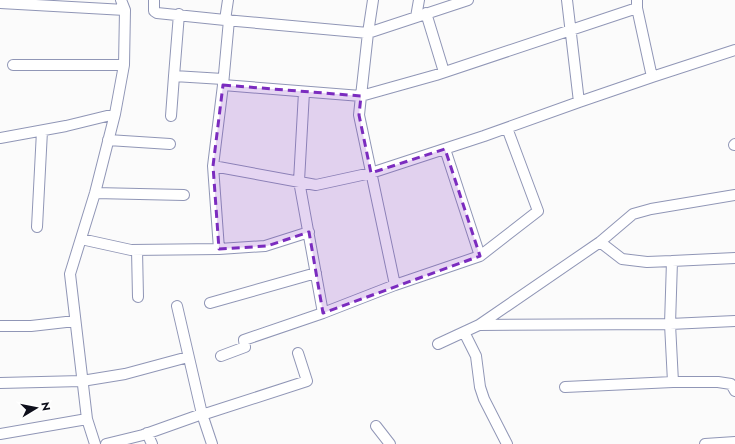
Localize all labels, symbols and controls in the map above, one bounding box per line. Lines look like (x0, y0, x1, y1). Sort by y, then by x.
north arrow (16, 388, 56, 428)
text: N (37, 401, 54, 412)

